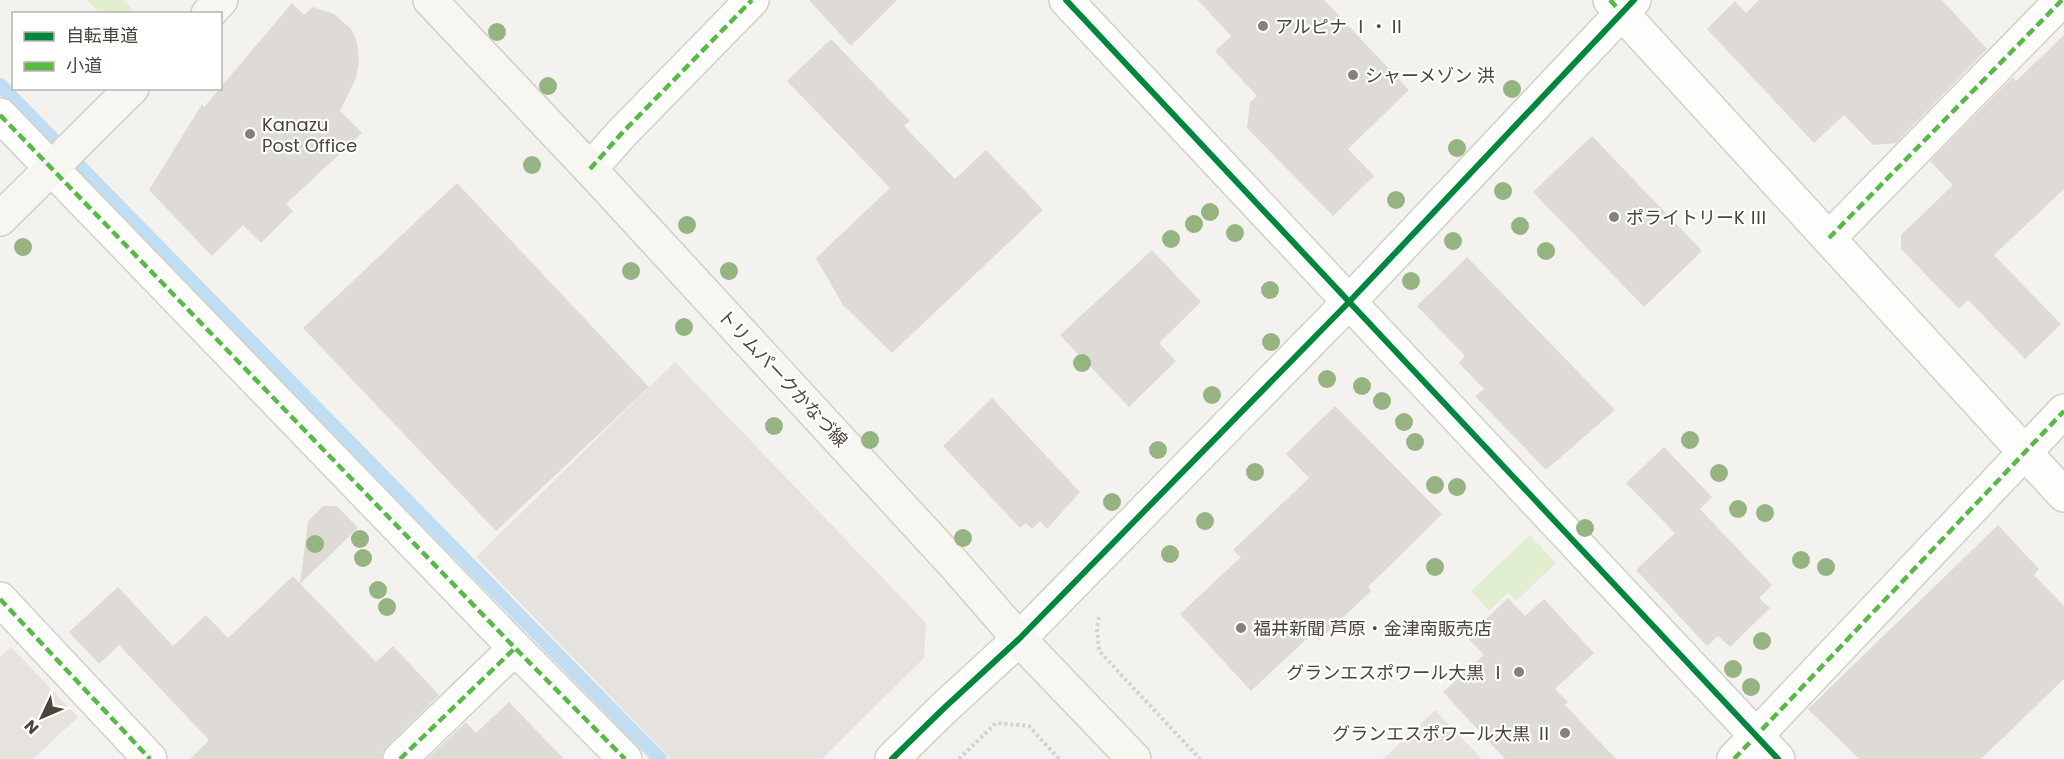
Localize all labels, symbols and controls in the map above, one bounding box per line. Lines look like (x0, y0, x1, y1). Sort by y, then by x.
legend (12, 12, 222, 90)
place label: アルピナ Ⅰ・Ⅱ (1275, 14, 1406, 39)
marker: アルピナ Ⅰ・Ⅱ (1256, 19, 1270, 33)
text: 自転車道 (66, 23, 138, 48)
text: 小道 (66, 53, 102, 78)
place label: シャーメゾン 洪 (1365, 63, 1495, 88)
marker: シャーメゾン 洪 (1346, 68, 1360, 82)
place label: Kanazu Post Office (262, 112, 357, 158)
marker: Kanazu Post Office (243, 127, 257, 141)
place label: ポライトリーK Ⅲ (1626, 205, 1768, 230)
marker: ポライトリーK Ⅲ (1607, 210, 1621, 224)
street label: トリムパークかなづ線 (712, 304, 854, 452)
place label: 福井新聞 芦原・金津南販売店 (1253, 616, 1492, 641)
marker: 福井新聞 芦原・金津南販売店 (1234, 621, 1248, 635)
place label: グランエスポワール大黒 Ⅰ (1286, 660, 1507, 685)
marker: グランエスポワール大黒 Ⅰ (1512, 665, 1526, 679)
north arrow (12, 687, 72, 747)
text: N (19, 715, 44, 739)
place label: グランエスポワール大黒 Ⅱ (1332, 721, 1553, 746)
marker: グランエスポワール大黒 Ⅱ (1558, 726, 1572, 740)

